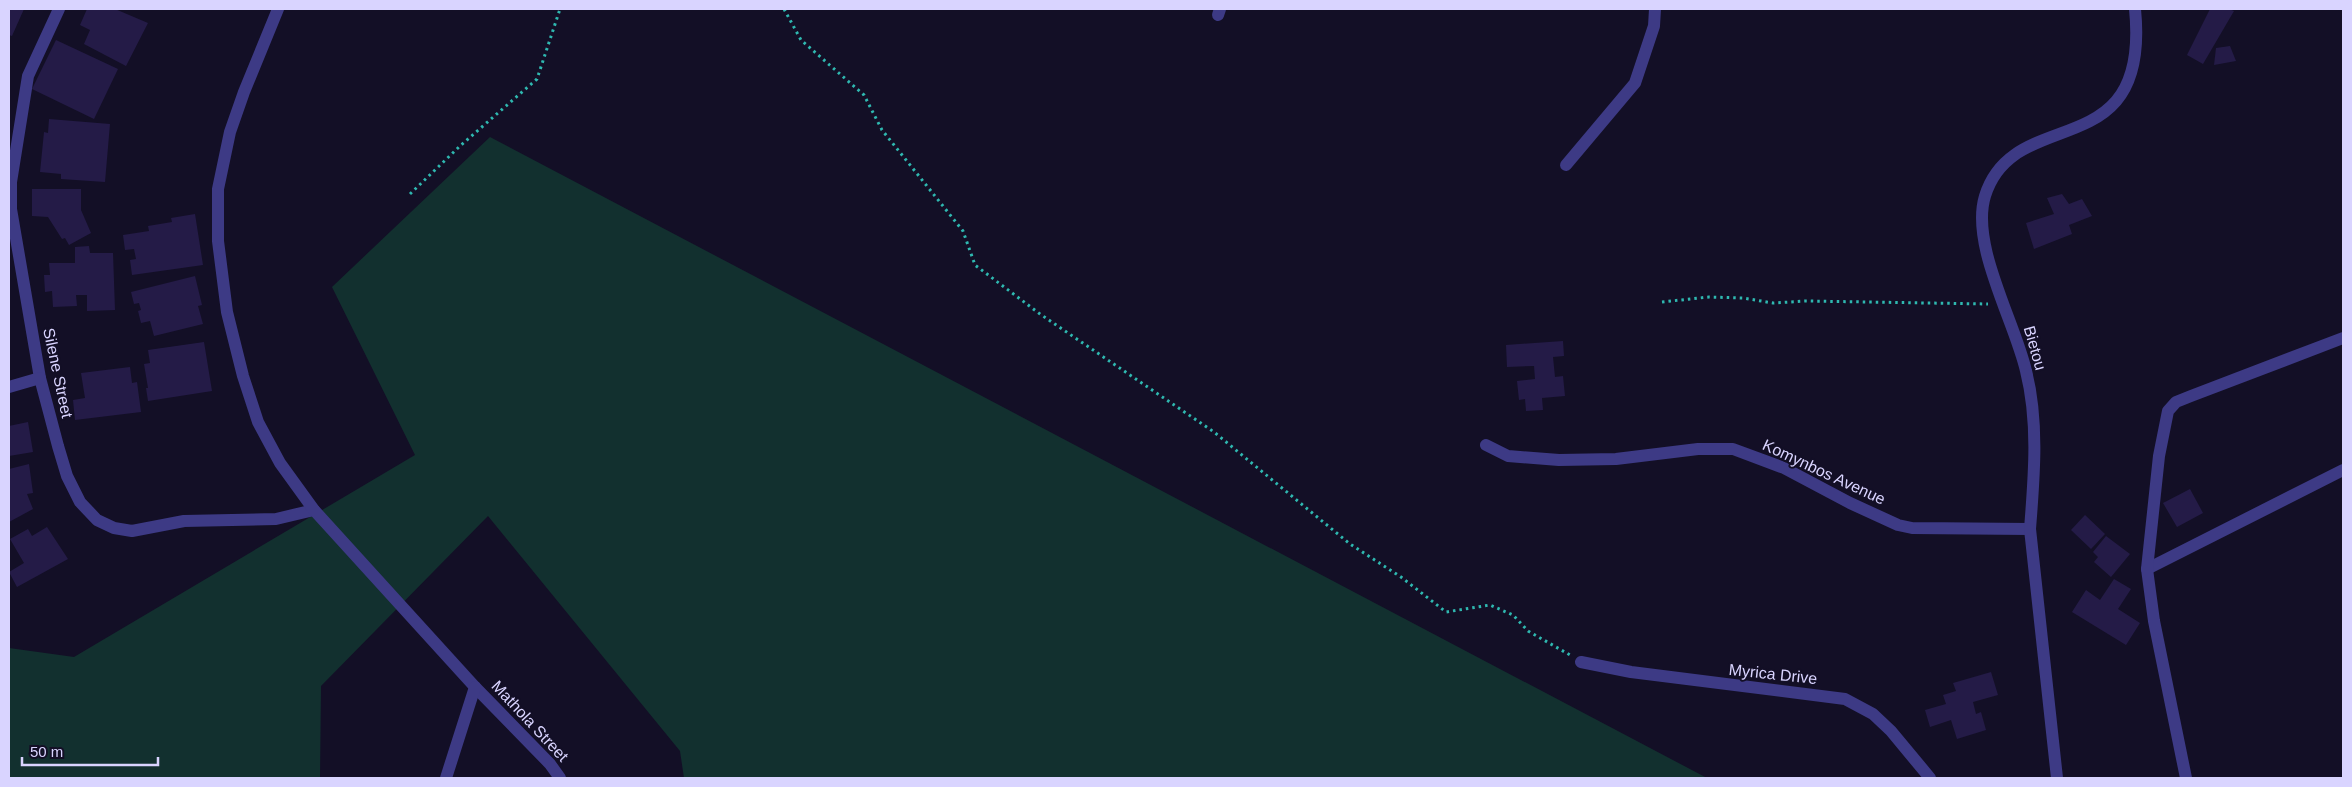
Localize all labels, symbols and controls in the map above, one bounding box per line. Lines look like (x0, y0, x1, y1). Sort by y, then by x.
street label: Bietou (2021, 324, 2049, 372)
street label: Silene Street (40, 326, 76, 420)
street label: Komynbos Avenue (1760, 436, 1888, 508)
street label: Myrica Drive (1728, 661, 1818, 687)
street label: Mathola Street (488, 677, 572, 765)
scale bar (22, 734, 159, 766)
text: 50 m (30, 743, 63, 760)

